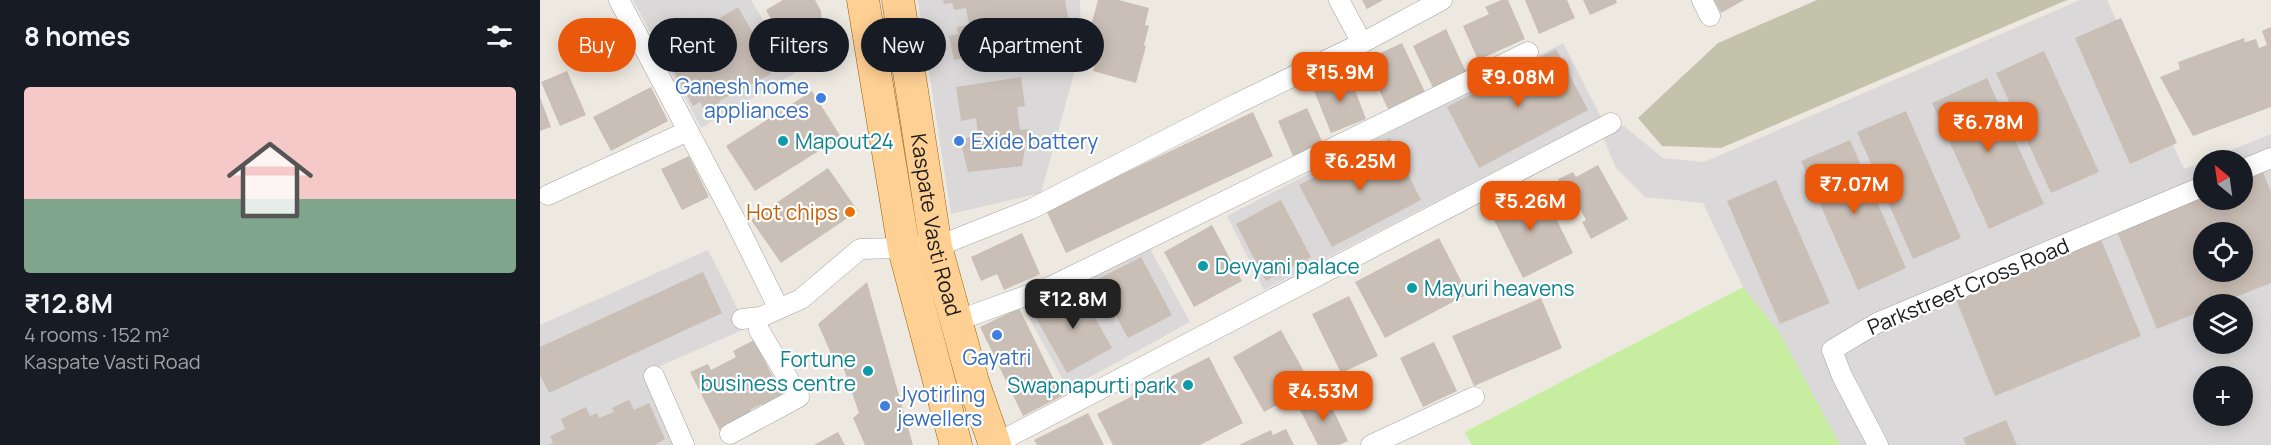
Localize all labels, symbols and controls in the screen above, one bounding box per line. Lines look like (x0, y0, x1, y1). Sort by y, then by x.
text: 8 homes (24, 18, 130, 54)
chip: Buy (558, 18, 636, 72)
chip: Rent (648, 18, 737, 72)
chip: Filters (749, 18, 849, 72)
chip: New (861, 18, 946, 72)
chip: Apartment (958, 18, 1104, 72)
icon: filters (483, 20, 516, 53)
pin: ₹15.9M (1291, 52, 1389, 103)
pin: ₹9.08M (1469, 57, 1567, 108)
text: ₹15.9M (1306, 58, 1374, 85)
text: ₹9.08M (1481, 63, 1555, 90)
place label: Ganesh home appliances (675, 72, 809, 124)
marker: Ganesh home appliances (814, 91, 828, 105)
pin: ₹6.78M (1939, 102, 2037, 153)
text: ₹6.78M (1953, 108, 2023, 135)
icon: home (216, 126, 324, 234)
place label: Mapout24 (795, 127, 894, 155)
place label: Exide battery (971, 127, 1098, 155)
street label: Kaspate Vasti Road (905, 132, 968, 319)
marker: Mapout24 (776, 134, 790, 148)
marker: Exide battery (952, 134, 966, 148)
pin: ₹6.25M (1311, 141, 1409, 192)
text: ₹6.25M (1324, 147, 1396, 174)
north arrow (2193, 150, 2253, 210)
map controls (2193, 150, 2253, 426)
pin: ₹7.07M (1805, 164, 1903, 215)
text: ₹7.07M (1819, 170, 1889, 197)
pin: ₹5.26M (1481, 181, 1579, 232)
text: ₹5.26M (1494, 187, 1566, 214)
place label: Hot chips (746, 198, 838, 226)
marker: Hot chips (843, 205, 857, 219)
button: locate (2193, 222, 2253, 282)
street label: Parkstreet Cross Road (1863, 231, 2073, 341)
place label: Devyani palace (1215, 252, 1360, 280)
marker: Devyani palace (1196, 259, 1210, 273)
place label: Mayuri heavens (1424, 274, 1574, 302)
pin: ₹12.8M (1024, 279, 1122, 330)
marker: Mayuri heavens (1405, 281, 1419, 295)
text: ₹12.8M (24, 285, 113, 321)
text: ₹12.8M (1039, 285, 1107, 312)
button: layers (2193, 294, 2253, 354)
text: 4 rooms · 152 m² (24, 321, 170, 348)
marker: Gayatri (990, 328, 1004, 342)
place label: Gayatri (962, 343, 1032, 371)
place label: Fortune business centre (700, 345, 856, 397)
text: Kaspate Vasti Road (24, 348, 201, 375)
marker: Fortune business centre (861, 364, 875, 378)
button: + (2193, 366, 2253, 426)
place label: Swapnapurti park (1007, 371, 1177, 399)
pin: ₹4.53M (1274, 371, 1372, 422)
text: ₹4.53M (1288, 377, 1358, 404)
marker: Swapnapurti park (1181, 378, 1195, 392)
place label: Jyotirling jewellers (896, 380, 985, 432)
marker: Jyotirling jewellers (878, 399, 892, 413)

